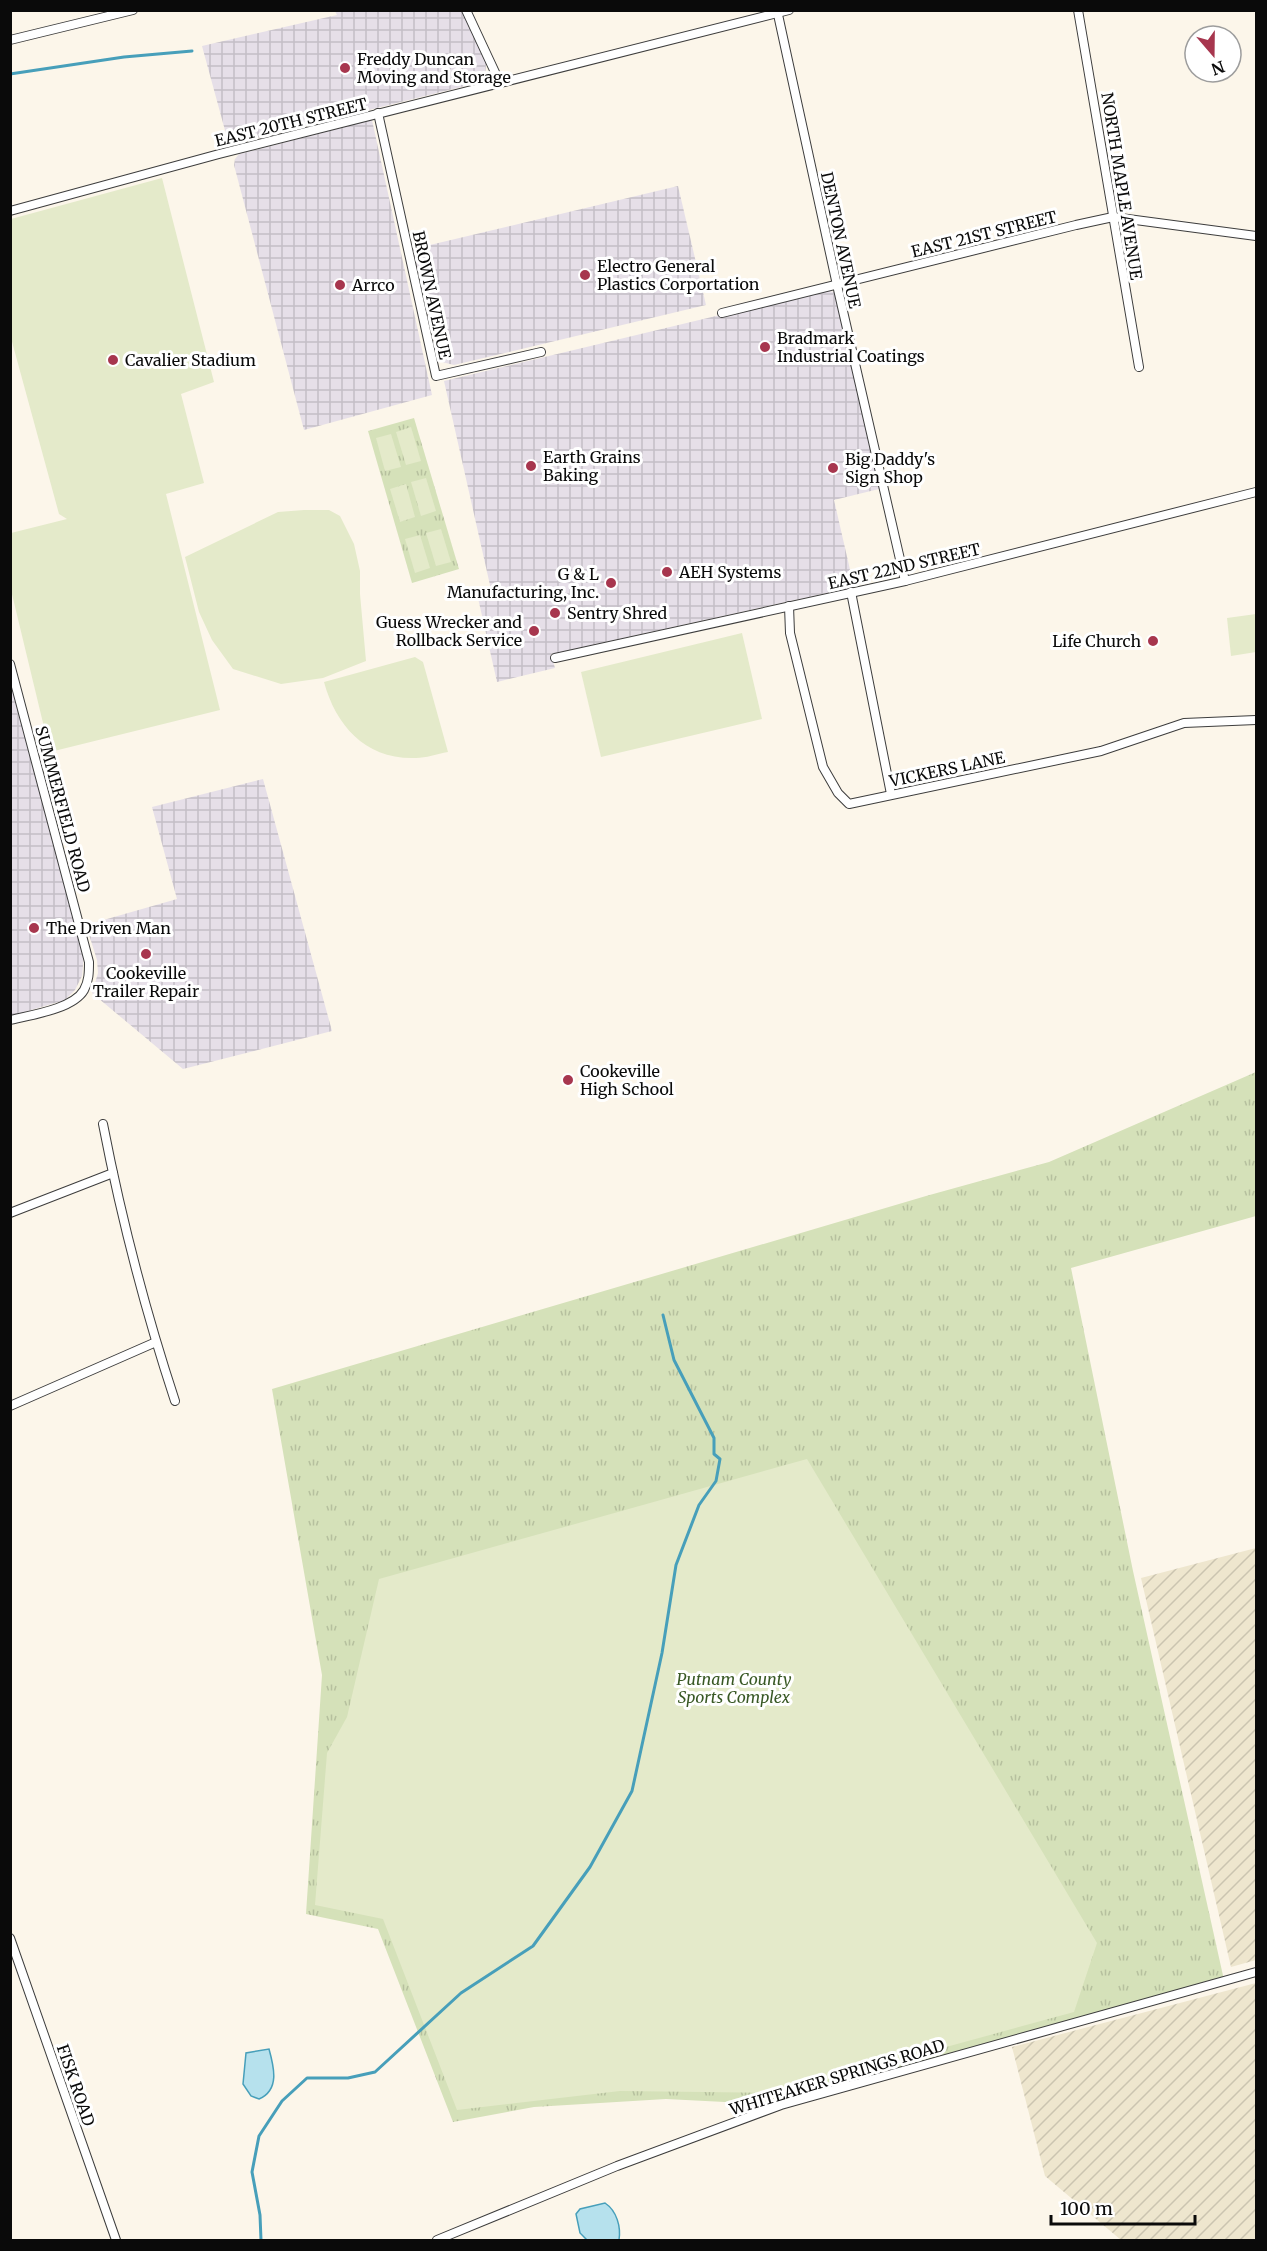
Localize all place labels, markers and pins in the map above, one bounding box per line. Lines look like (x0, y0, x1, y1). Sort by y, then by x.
place label: Freddy Duncan Moving and Storage (357, 49, 511, 87)
marker: Freddy Duncan Moving and Storage (338, 61, 352, 75)
place label: Electro General Plastics Corportation (597, 256, 760, 294)
marker: Electro General Plastics Corportation (578, 268, 592, 282)
place label: Arrco (351, 275, 395, 295)
marker: Arrco (333, 278, 347, 292)
place label: Bradmark Industrial Coatings (777, 328, 925, 366)
marker: Bradmark Industrial Coatings (758, 340, 772, 354)
place label: Cavalier Stadium (125, 350, 256, 370)
marker: Cavalier Stadium (106, 353, 120, 367)
place label: Earth Grains Baking (543, 447, 641, 485)
place label: Big Daddy's Sign Shop (845, 449, 935, 487)
marker: Earth Grains Baking (524, 459, 538, 473)
marker: Big Daddy's Sign Shop (826, 461, 840, 475)
place label: AEH Systems (678, 562, 781, 582)
place label: G & L Manufacturing, Inc. (447, 564, 599, 602)
marker: AEH Systems (660, 565, 674, 579)
marker: G & L Manufacturing, Inc. (604, 576, 618, 590)
place label: Sentry Shred (567, 603, 668, 623)
marker: Sentry Shred (548, 606, 562, 620)
place label: Guess Wrecker and Rollback Service (376, 612, 522, 650)
marker: Guess Wrecker and Rollback Service (527, 624, 541, 638)
place label: Life Church (1052, 631, 1141, 651)
marker: Life Church (1146, 634, 1160, 648)
place label: The Driven Man (46, 918, 171, 938)
marker: The Driven Man (27, 921, 41, 935)
marker: Cookeville Trailer Repair (139, 947, 153, 961)
place label: Cookeville Trailer Repair (93, 963, 199, 1001)
place label: Cookeville High School (580, 1061, 674, 1099)
marker: Cookeville High School (561, 1073, 575, 1087)

